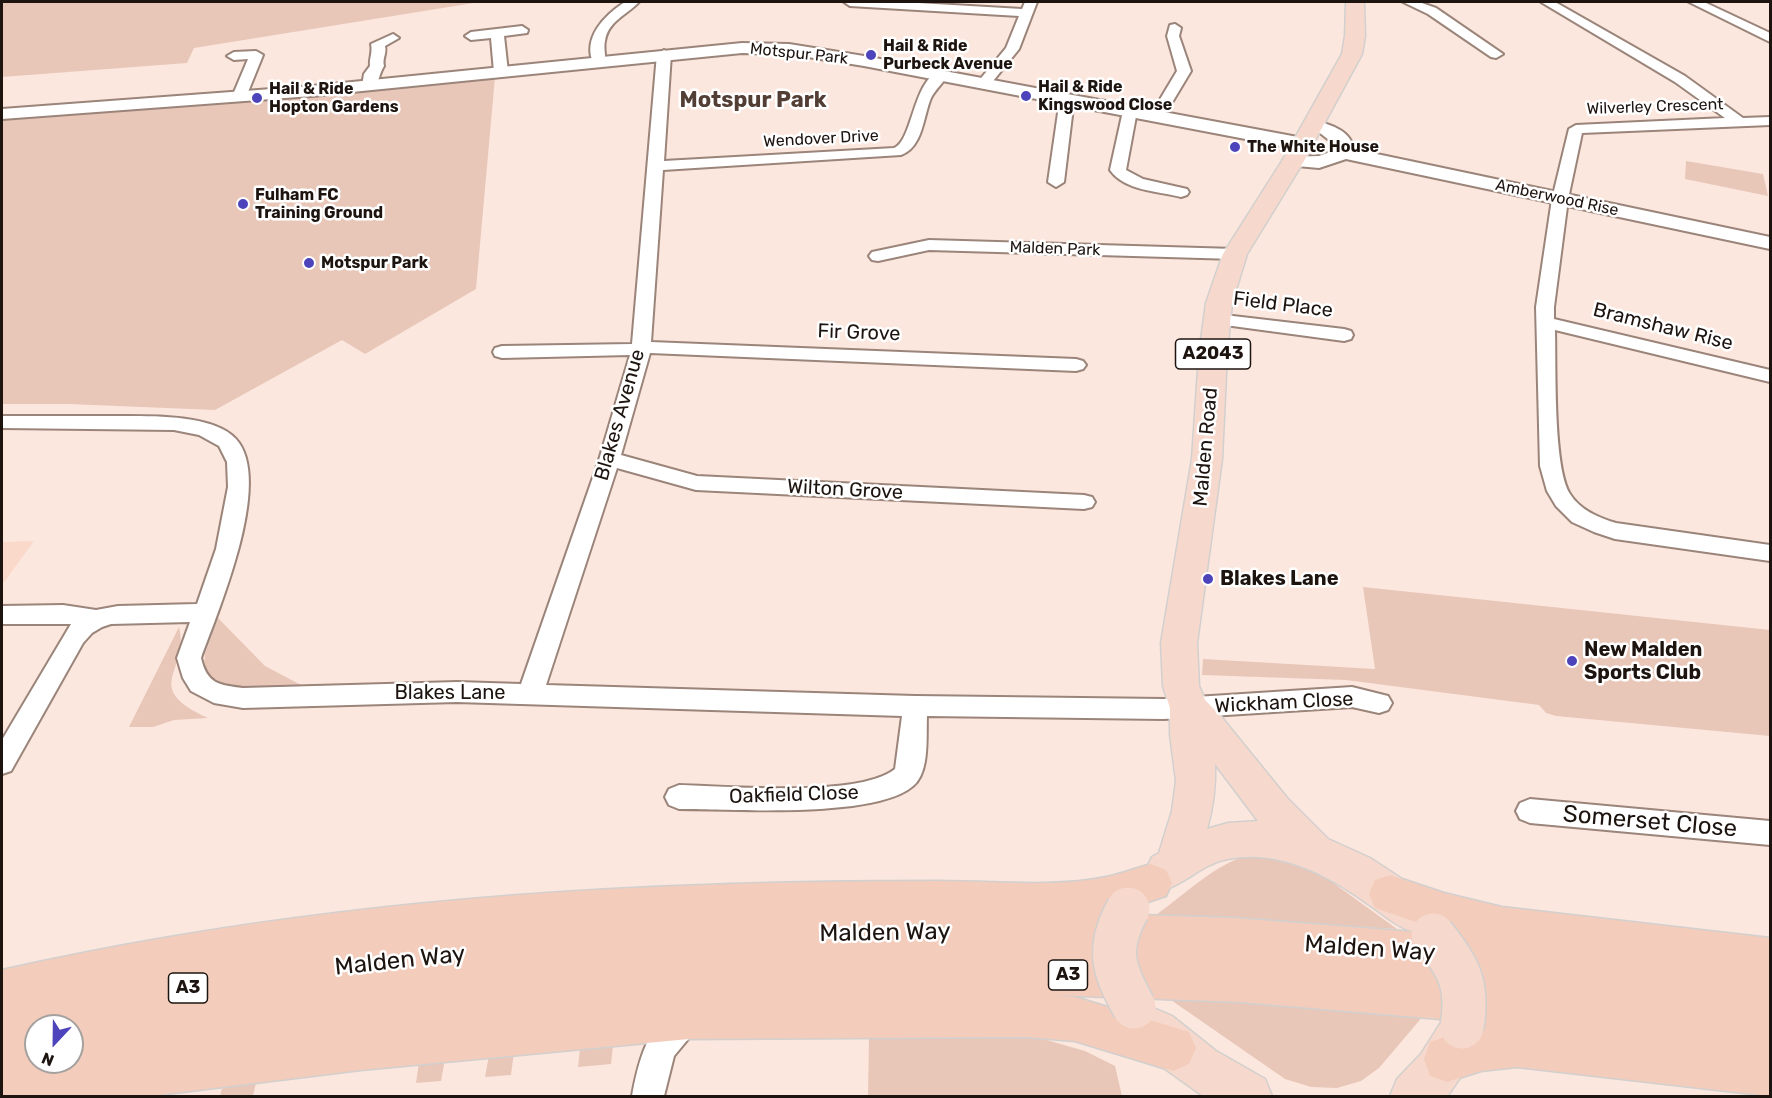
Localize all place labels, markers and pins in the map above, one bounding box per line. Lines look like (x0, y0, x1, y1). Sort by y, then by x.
place label: Hail & Ride Purbeck Avenue (883, 36, 1013, 74)
marker: Hail & Ride Purbeck Avenue (864, 48, 878, 62)
place label: Hail & Ride Kingswood Close (1038, 77, 1172, 115)
place label: Hail & Ride Hopton Gardens (269, 79, 399, 117)
marker: Hail & Ride Kingswood Close (1019, 89, 1033, 103)
marker: Hail & Ride Hopton Gardens (250, 91, 264, 105)
place label: The White House (1247, 137, 1379, 157)
marker: The White House (1228, 140, 1242, 154)
place label: Fulham FC Training Ground (255, 185, 383, 223)
marker: Fulham FC Training Ground (236, 197, 250, 211)
place label: Motspur Park (321, 253, 428, 273)
marker: Motspur Park (302, 256, 316, 270)
place label: Blakes Lane (1220, 567, 1339, 591)
marker: Blakes Lane (1201, 572, 1215, 586)
place label: New Malden Sports Club (1584, 638, 1702, 685)
marker: New Malden Sports Club (1565, 654, 1579, 668)

